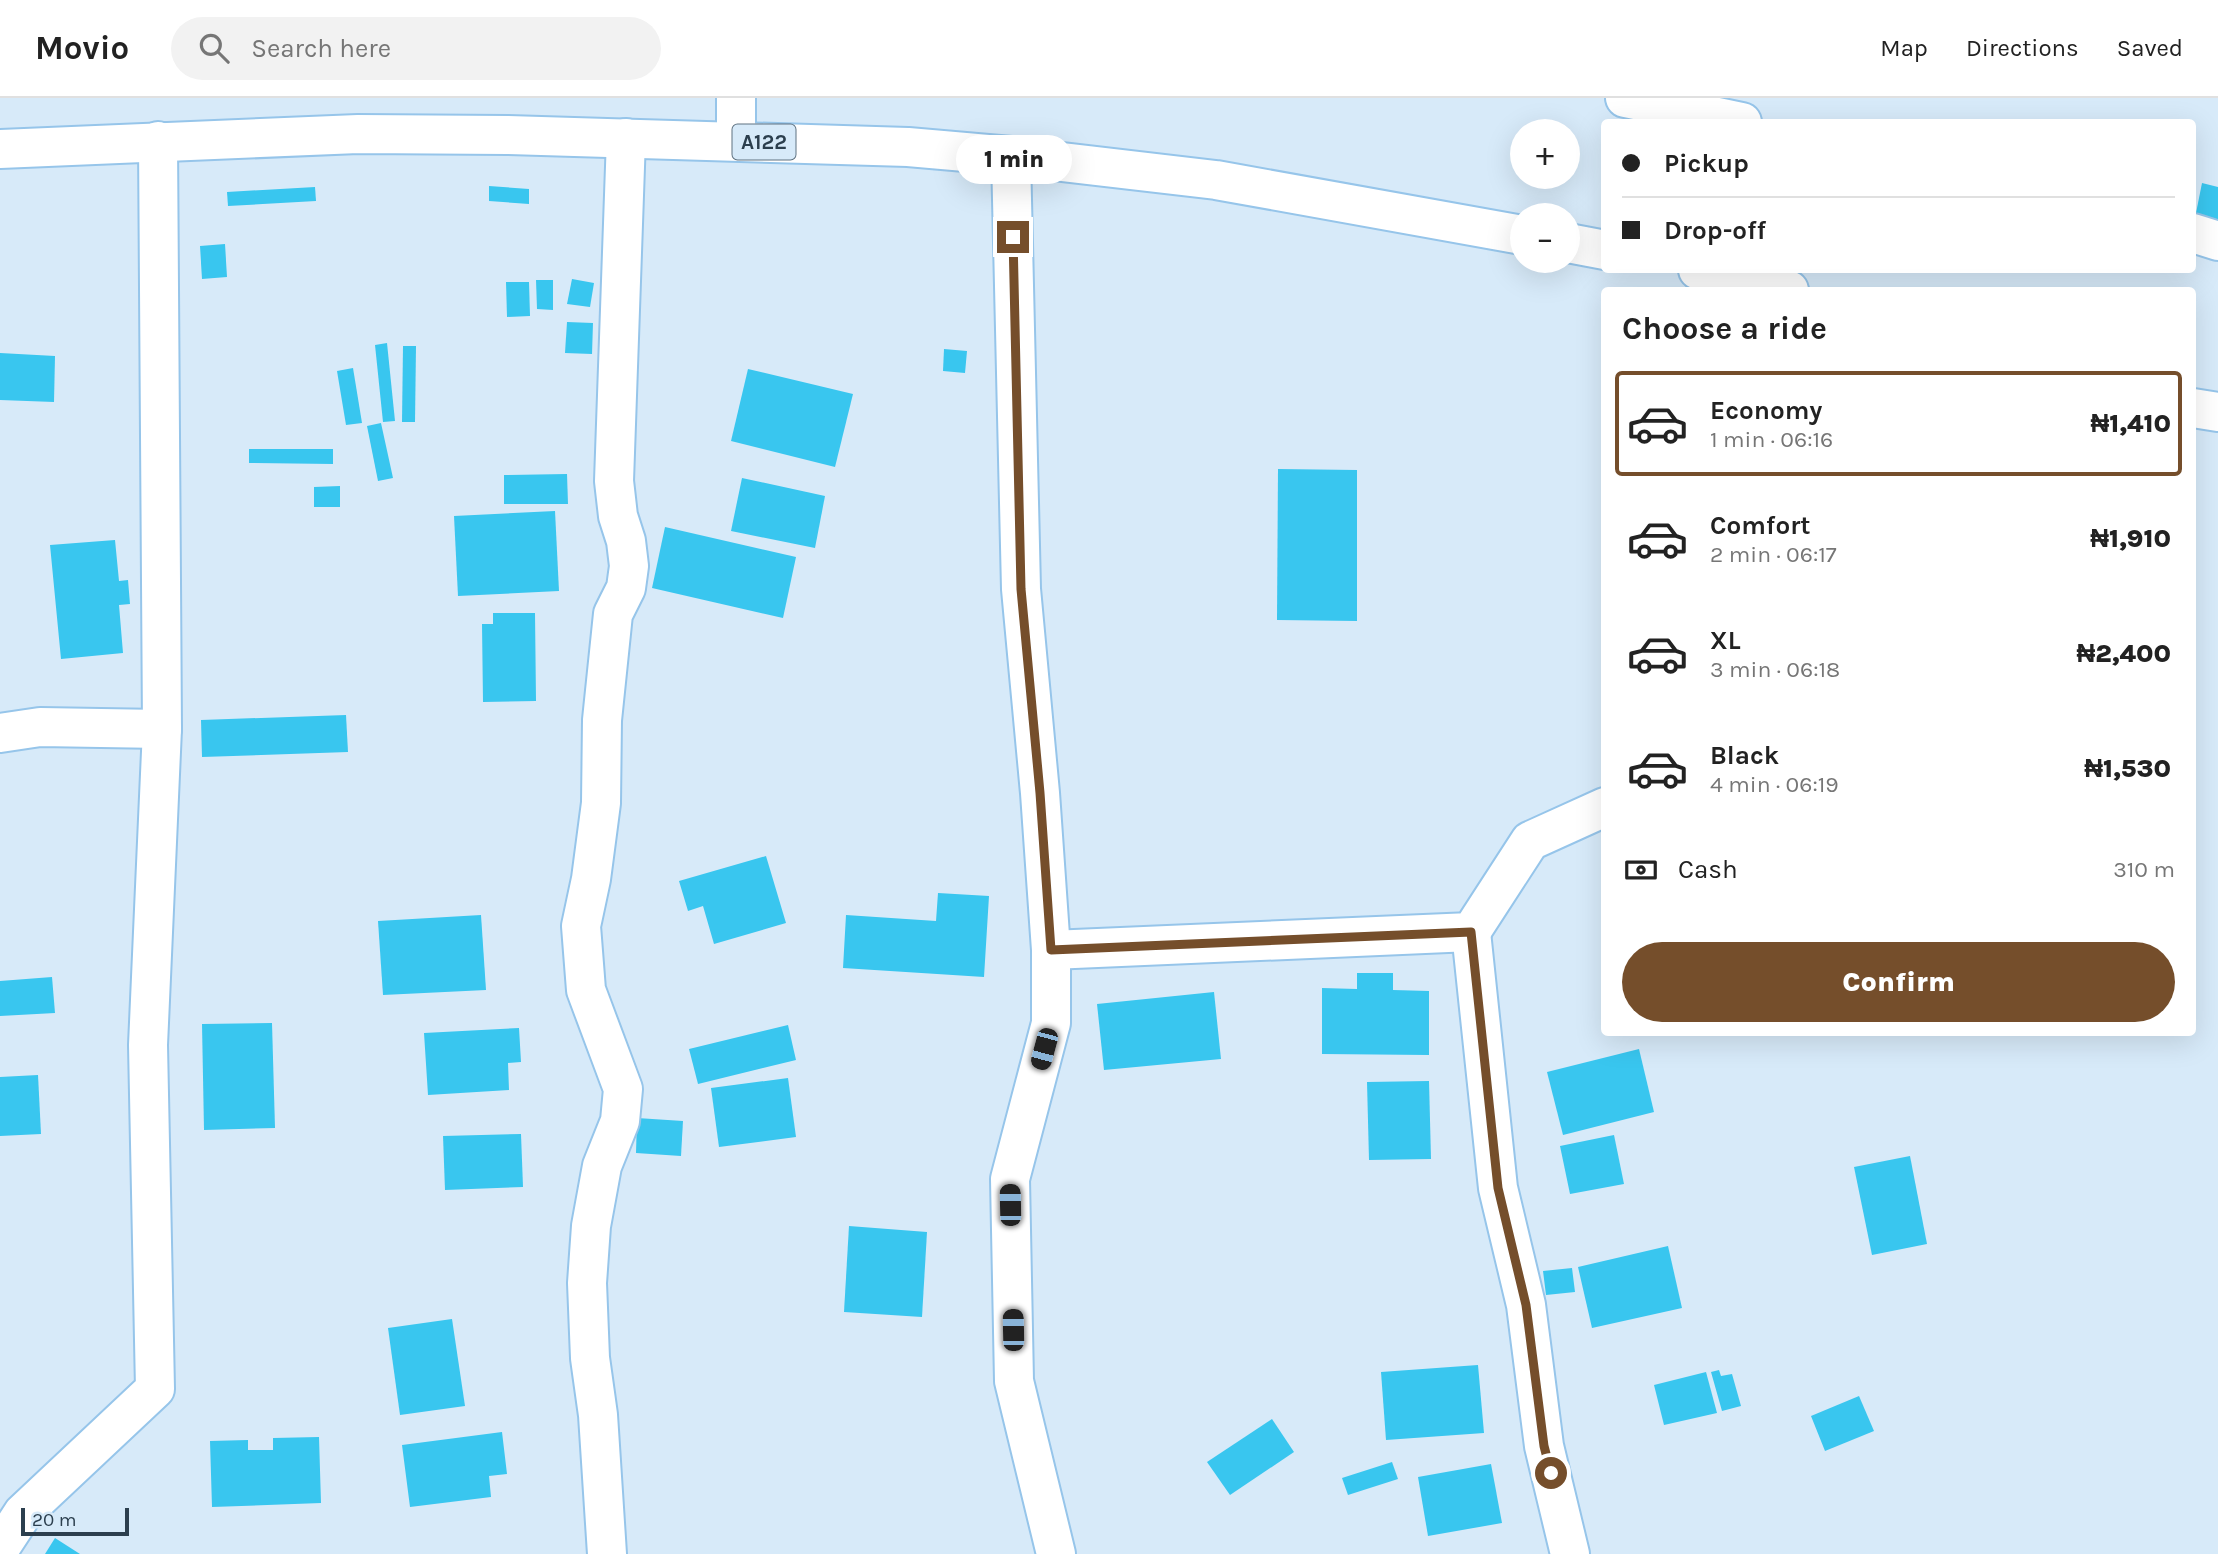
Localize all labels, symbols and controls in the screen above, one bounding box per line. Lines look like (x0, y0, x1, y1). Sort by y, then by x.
search box (171, 17, 661, 80)
text: Movio (35, 29, 129, 67)
icon: search (195, 29, 233, 67)
text: Search here (251, 33, 391, 64)
text: Map (1880, 34, 1928, 62)
text: Directions (1966, 34, 2079, 62)
text: Saved (2117, 34, 2183, 62)
map controls (1510, 119, 1580, 273)
button: + (1510, 119, 1580, 189)
road number: A122 (732, 124, 796, 159)
callout: 1 min (955, 136, 1071, 184)
text: 1 min (984, 146, 1044, 173)
text: Pickup (1664, 148, 1749, 179)
button: − (1510, 203, 1580, 273)
text: Drop-off (1664, 215, 1766, 246)
route end (997, 221, 1029, 253)
text: Choose a ride (1622, 310, 1827, 347)
icon: car (1626, 392, 1689, 455)
text: Economy (1710, 395, 1822, 426)
text: ₦1,410 (2090, 408, 2171, 439)
text: 1 min · 06:16 (1710, 426, 1833, 453)
icon: car (1626, 507, 1689, 570)
text: Comfort (1710, 510, 1811, 541)
text: ₦1,910 (2090, 523, 2171, 554)
text: 2 min · 06:17 (1710, 541, 1837, 568)
icon: car (1626, 622, 1689, 685)
text: XL (1710, 625, 1741, 656)
text: ₦2,400 (2077, 638, 2171, 669)
text: 3 min · 06:18 (1710, 656, 1840, 683)
icon: car (1626, 737, 1689, 800)
text: Black (1710, 740, 1779, 771)
text: ₦1,530 (2084, 753, 2171, 784)
text: 4 min · 06:19 (1710, 771, 1839, 798)
icon: cash (1622, 851, 1660, 889)
text: Cash (1678, 854, 1738, 885)
text: 310 m (2113, 856, 2175, 883)
button: Confirm (1622, 942, 2175, 1022)
car (1029, 1026, 1060, 1072)
car (1000, 1184, 1021, 1226)
car (1003, 1309, 1024, 1351)
route start (1535, 1457, 1567, 1489)
scale bar (21, 1505, 130, 1537)
text: 20 m (32, 1509, 77, 1531)

